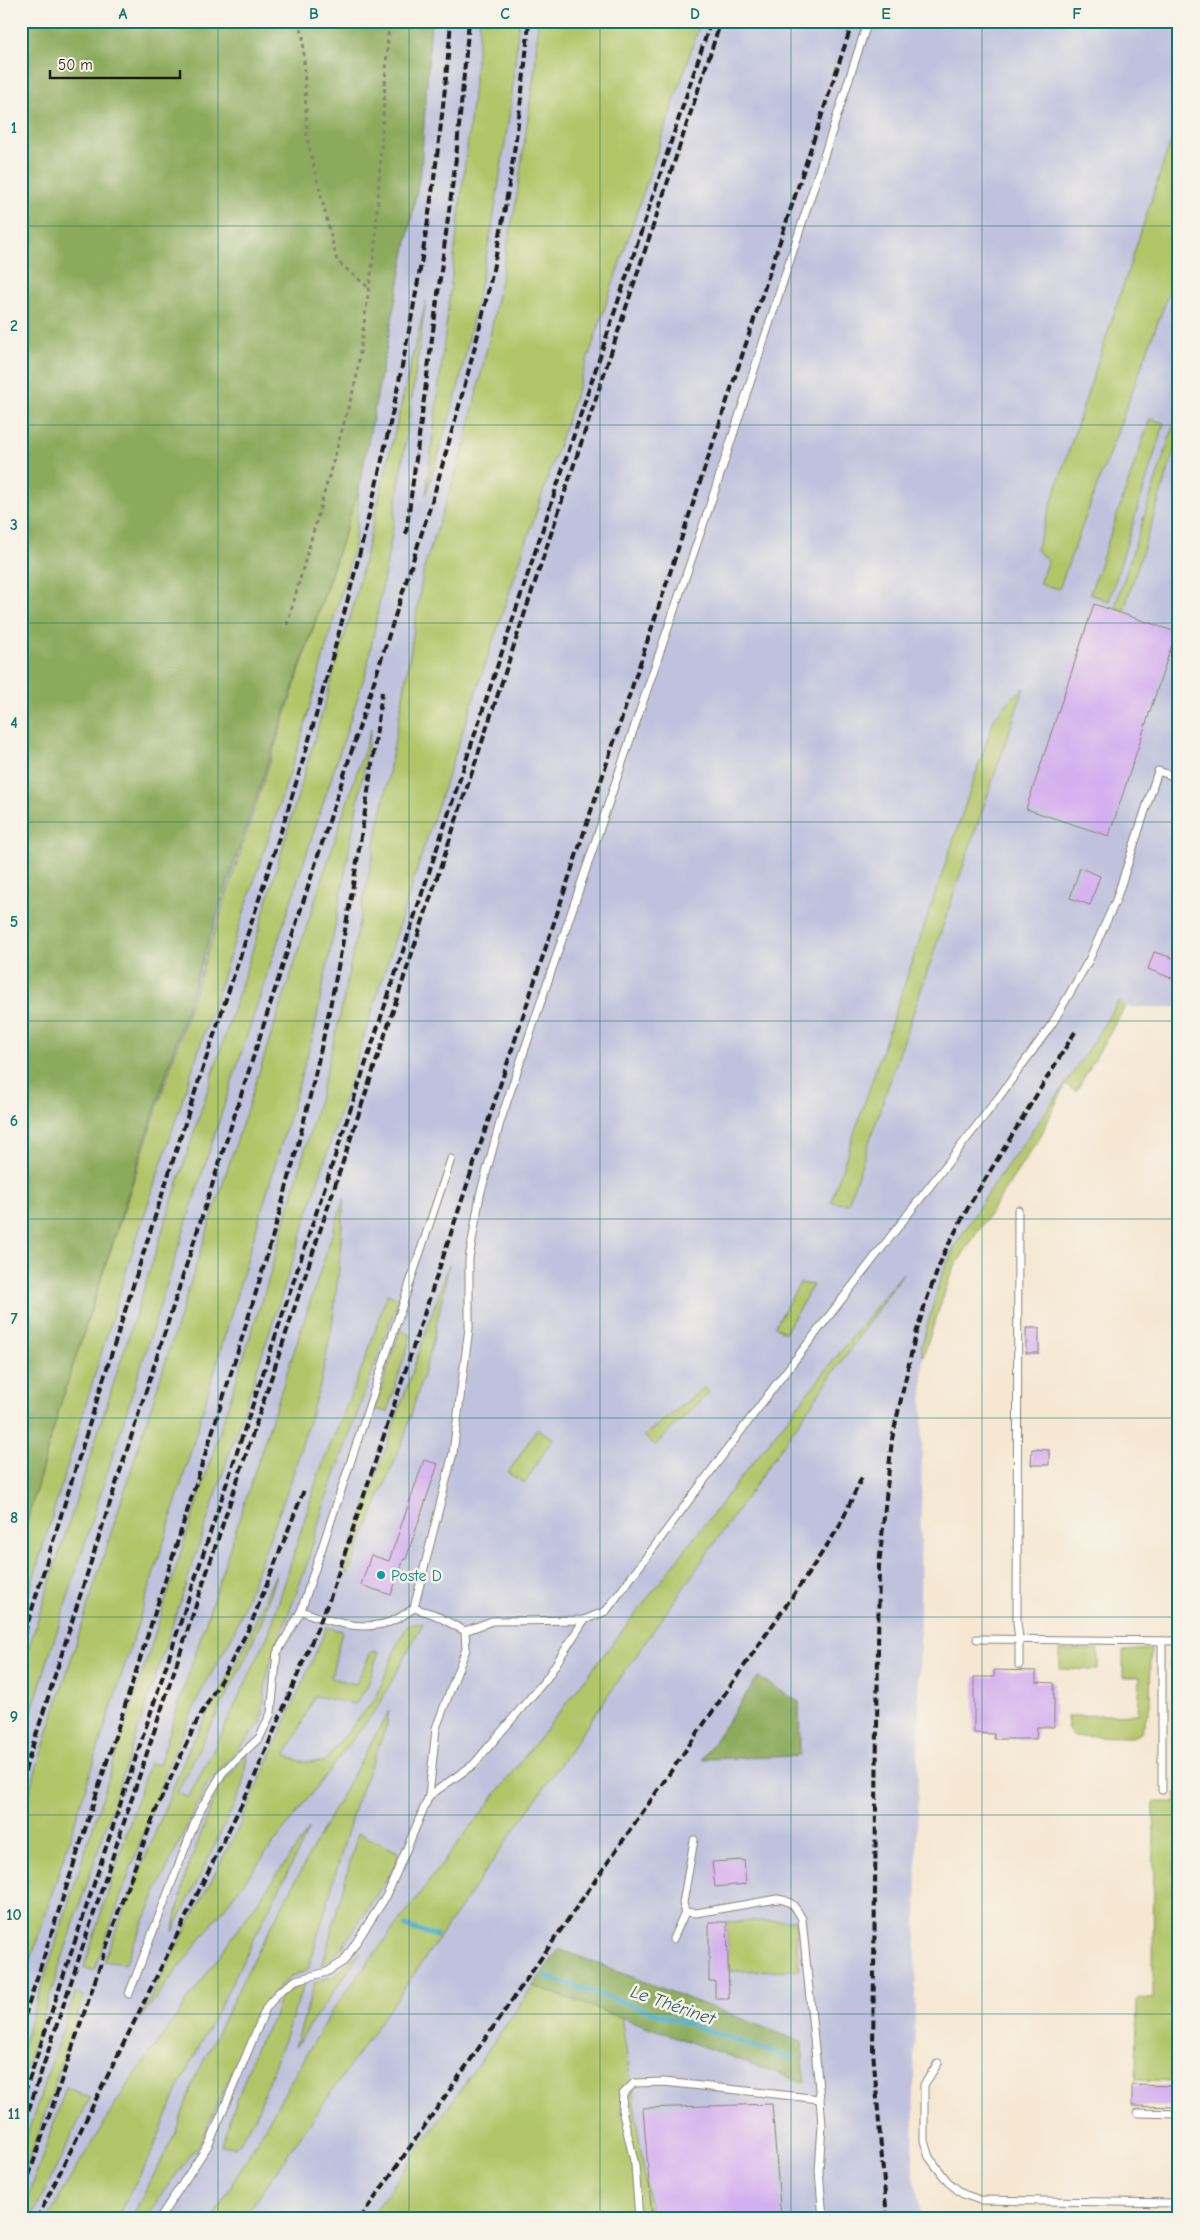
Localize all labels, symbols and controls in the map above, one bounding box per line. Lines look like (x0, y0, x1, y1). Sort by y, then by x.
text: A (119, 5, 128, 23)
text: B (309, 5, 319, 23)
text: C (500, 5, 510, 23)
text: D (690, 5, 700, 23)
text: E (881, 5, 891, 23)
text: F (1072, 5, 1082, 23)
scale bar (50, 48, 180, 80)
text: 50 m (58, 56, 93, 74)
text: 1 (11, 119, 17, 137)
text: 2 (10, 317, 18, 335)
text: 3 (10, 516, 18, 534)
text: 4 (10, 714, 18, 732)
text: 5 (10, 913, 18, 931)
text: 6 (10, 1112, 18, 1130)
text: 7 (10, 1310, 18, 1328)
text: 8 (10, 1509, 18, 1527)
place label: Poste D (391, 1567, 442, 1585)
marker: Poste D (375, 1569, 387, 1581)
text: 9 (10, 1708, 18, 1726)
text: 10 (6, 1906, 22, 1924)
water label: Le Thérinet (628, 1981, 719, 2030)
text: 11 (8, 2105, 20, 2123)

